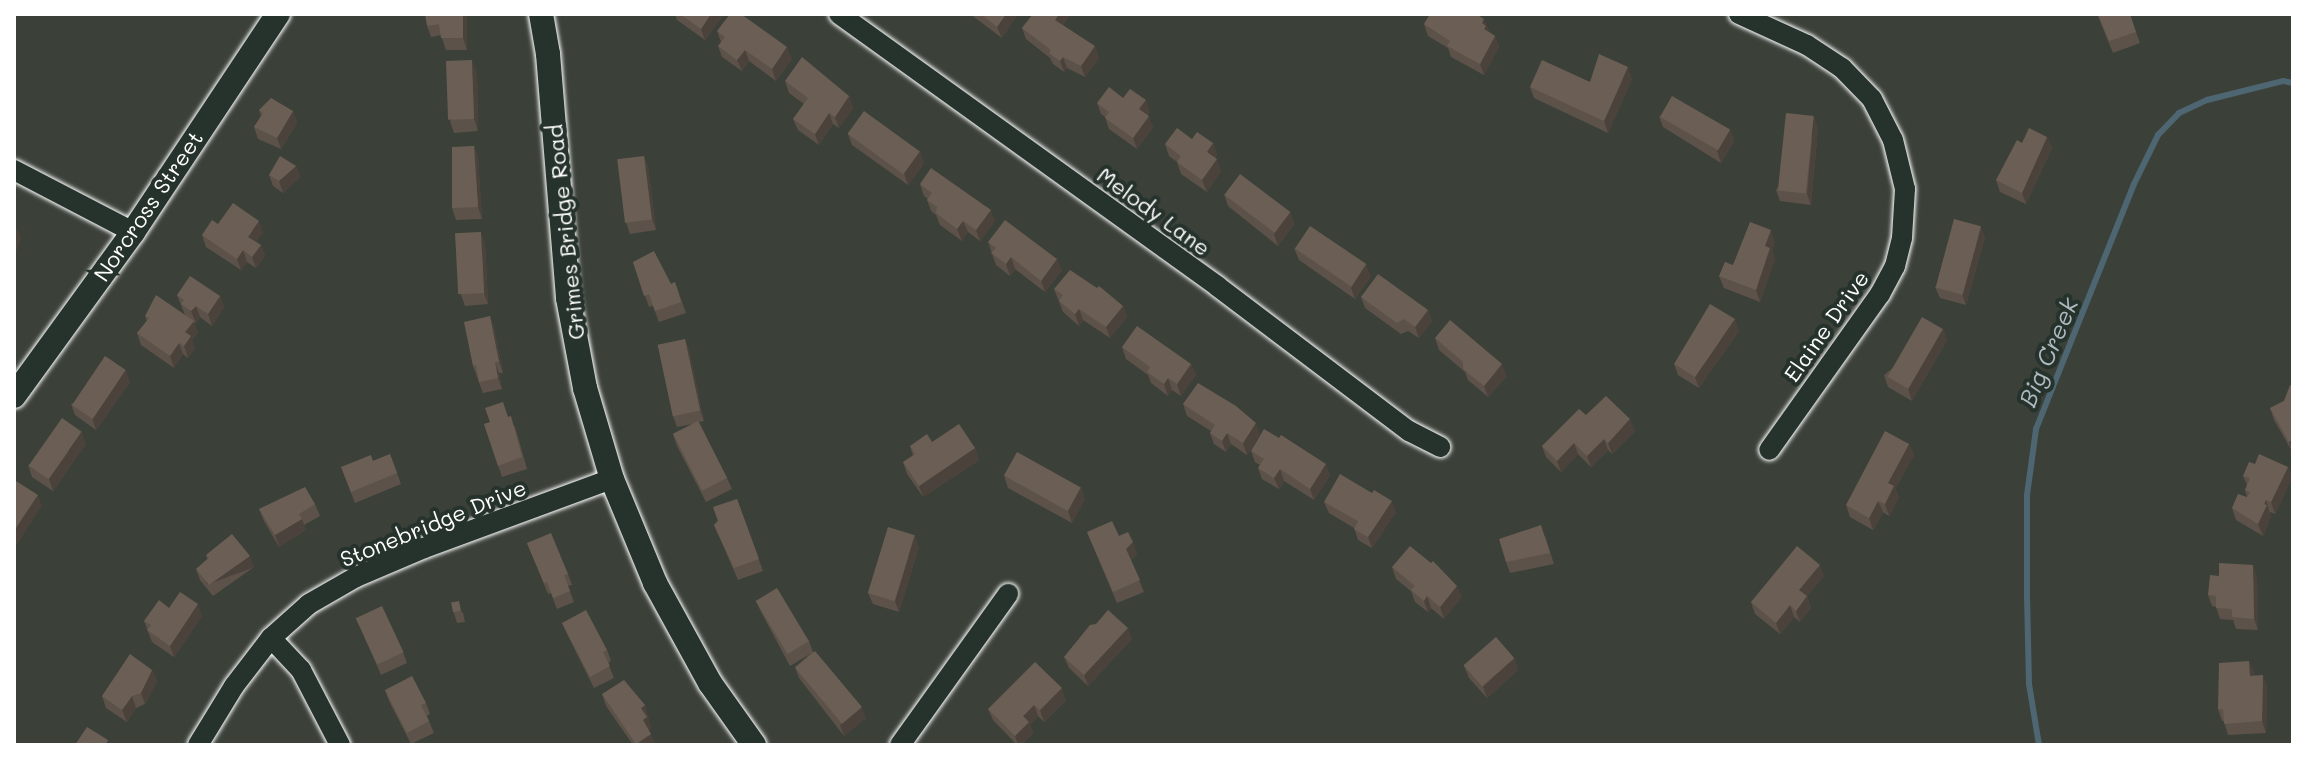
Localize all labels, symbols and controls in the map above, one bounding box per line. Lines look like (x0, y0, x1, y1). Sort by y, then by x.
street label: Grimes Bridge Road (541, 123, 589, 341)
street label: Norcross Street (88, 126, 208, 286)
street label: Melody Lane (1092, 161, 1216, 261)
street label: Elaine Drive (1778, 265, 1874, 387)
water label: Big Creek (2012, 293, 2084, 411)
street label: Stonebridge Drive (336, 474, 530, 572)

